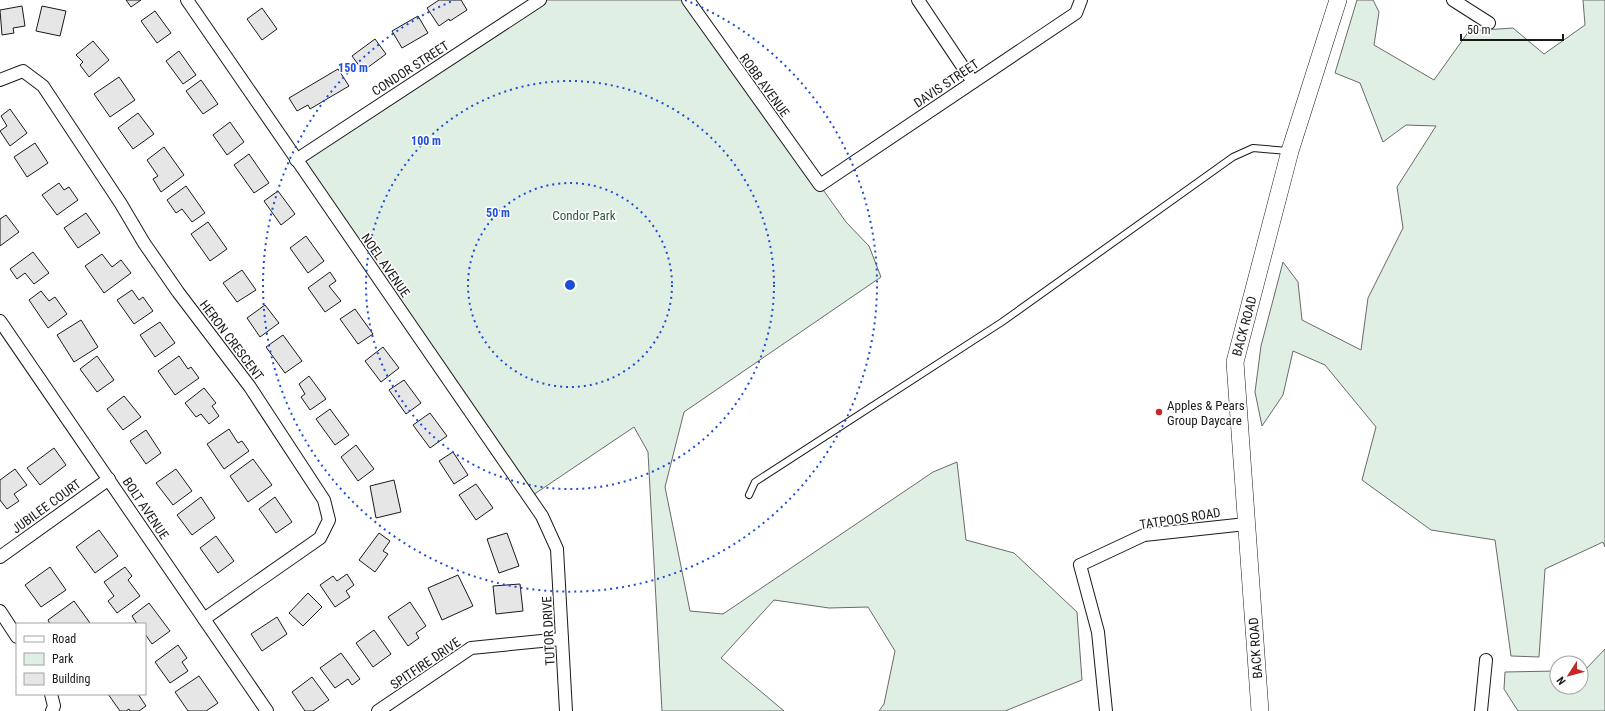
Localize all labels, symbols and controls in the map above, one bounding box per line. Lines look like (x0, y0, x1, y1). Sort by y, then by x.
scale bar (1461, 16, 1563, 42)
text: 50 m (1467, 23, 1491, 37)
street label: CONDOR STREET (369, 38, 452, 99)
street label: ROBB AVENUE (737, 51, 793, 120)
street label: DAVIS STREET (911, 56, 982, 111)
text: 150 m (338, 61, 368, 75)
text: 100 m (411, 134, 441, 148)
text: 50 m (486, 206, 510, 220)
park label: Condor Park (552, 208, 616, 223)
street label: NOEL AVENUE (358, 231, 413, 300)
centre of rings (563, 278, 577, 292)
street label: BACK ROAD (1229, 295, 1260, 358)
street label: HERON CRESCENT (197, 297, 267, 383)
place label: Apples & Pears Group Daycare (1167, 398, 1245, 428)
marker: Apples & Pears Group Daycare (1154, 407, 1164, 417)
street label: BOLT AVENUE (119, 475, 172, 542)
street label: JUBILEE COURT (9, 476, 84, 536)
street label: TATPOOS ROAD (1139, 505, 1222, 532)
street label: TUTOR DRIVE (539, 596, 558, 666)
street label: BACK ROAD (1246, 617, 1265, 679)
legend (16, 623, 146, 695)
text: Road (52, 632, 76, 646)
street label: SPITFIRE DRIVE (388, 635, 463, 692)
text: Park (52, 652, 74, 666)
north arrow (1549, 655, 1589, 695)
text: Building (52, 672, 90, 686)
text: N (1554, 674, 1569, 687)

